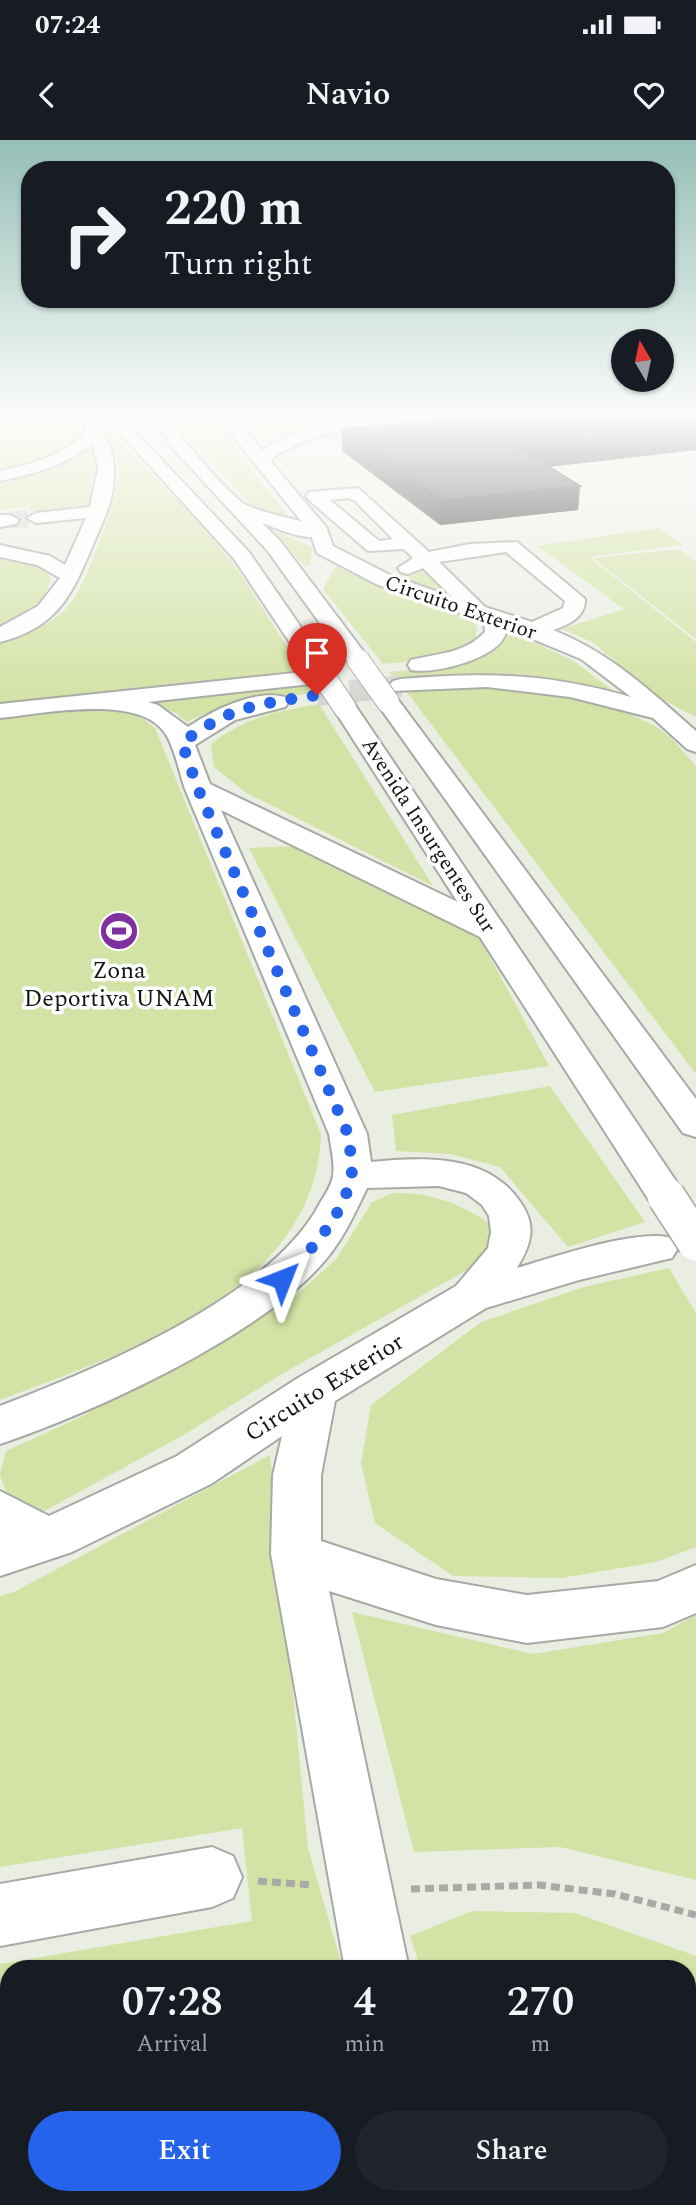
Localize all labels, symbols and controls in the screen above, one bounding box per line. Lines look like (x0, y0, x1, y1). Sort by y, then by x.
text: 07:24 (35, 5, 100, 45)
text: Navio (305, 70, 391, 119)
icon: back (28, 76, 66, 114)
icon: heart (630, 76, 668, 114)
text: 220 m (164, 172, 303, 247)
icon: right (49, 189, 140, 280)
text: Turn right (164, 240, 312, 289)
north arrow (611, 329, 674, 392)
map controls (611, 329, 674, 392)
street label: Circuito Exterior (380, 567, 541, 649)
pin (287, 623, 347, 695)
icon: arrive (298, 634, 336, 672)
street label: Avenida Insurgentes Sur (353, 731, 504, 940)
sports icon: Zona Deportiva UNAM (98, 910, 140, 952)
place label: Zona Deportiva UNAM (24, 953, 214, 1017)
position arrow (245, 1242, 319, 1316)
street label: Circuito Exterior (238, 1324, 411, 1451)
text: 07:28 (122, 1971, 223, 2034)
text: 4 (353, 1971, 376, 2034)
text: 270 (507, 1971, 574, 2034)
text: Arrival (136, 2027, 208, 2062)
text: min (345, 2027, 385, 2062)
text: m (531, 2027, 550, 2062)
button: Exit (28, 2111, 341, 2191)
button: Share (355, 2111, 668, 2191)

